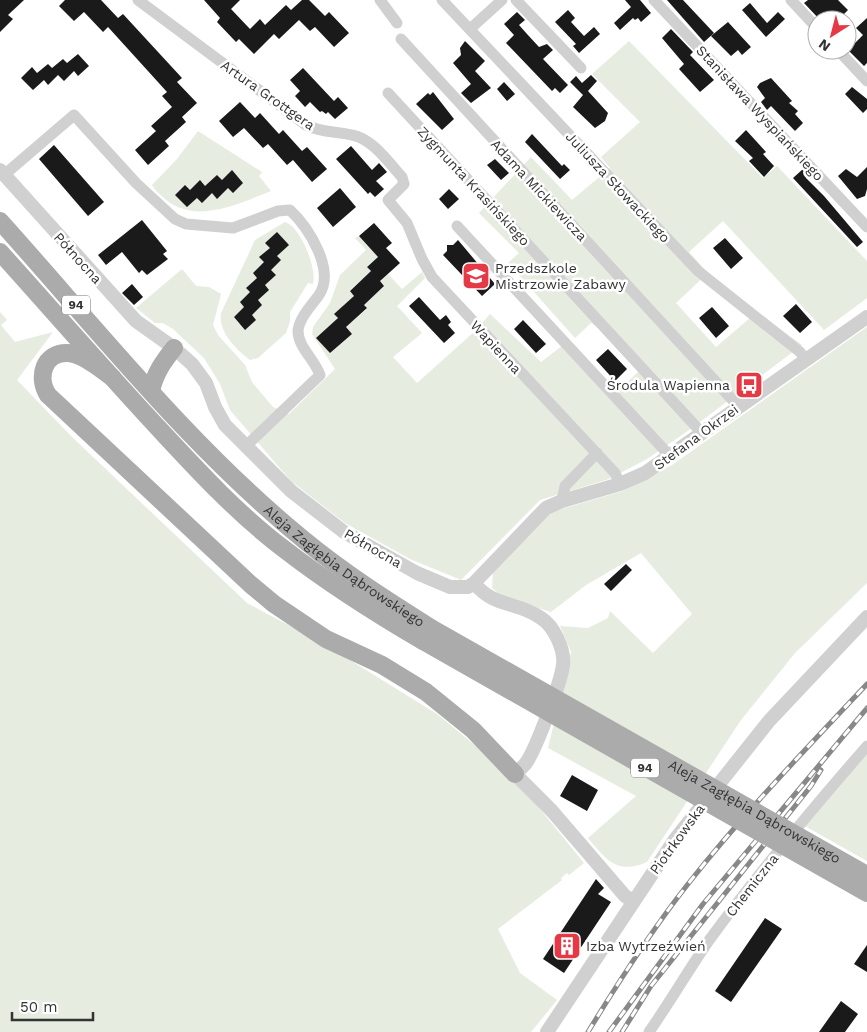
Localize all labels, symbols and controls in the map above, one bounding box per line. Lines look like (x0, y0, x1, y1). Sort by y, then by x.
north arrow (807, 10, 857, 60)
text: N (815, 36, 833, 55)
street label: Stanisława Wyspiańskiego (693, 42, 827, 184)
street label: Artura Grottgera (218, 57, 318, 133)
street label: Zygmunta Krasińskiego (415, 123, 533, 249)
street label: Juliusza Słowackiego (563, 128, 673, 246)
street label: Adama Mickiewicza (488, 136, 590, 244)
street label: Północna (51, 229, 105, 287)
place label: Przedszkole Mistrzowie Zabawy (495, 260, 626, 292)
school or university icon: Przedszkole Mistrzowie Zabawy (461, 261, 491, 291)
road number: 94 (62, 296, 90, 314)
street label: Wapienna (467, 317, 525, 377)
bus stop icon: Środula Wapienna (734, 370, 764, 400)
place label: Środula Wapienna (607, 377, 730, 393)
street label: Stefana Okrzei (651, 401, 741, 473)
street label: Aleja Zagłębia Dąbrowskiego (261, 502, 428, 630)
street label: Północna (341, 525, 405, 571)
street label: Aleja Zagłębia Dąbrowskiego (666, 756, 844, 866)
road number: 94 (631, 758, 659, 778)
street label: Piotrkowska (646, 801, 708, 877)
street label: Chemiczna (723, 850, 782, 920)
building icon: Izba Wytrzeźwień (552, 931, 582, 961)
place label: Izba Wytrzeźwień (586, 938, 706, 954)
scale bar (12, 990, 94, 1022)
text: 50 m (20, 998, 57, 1016)

